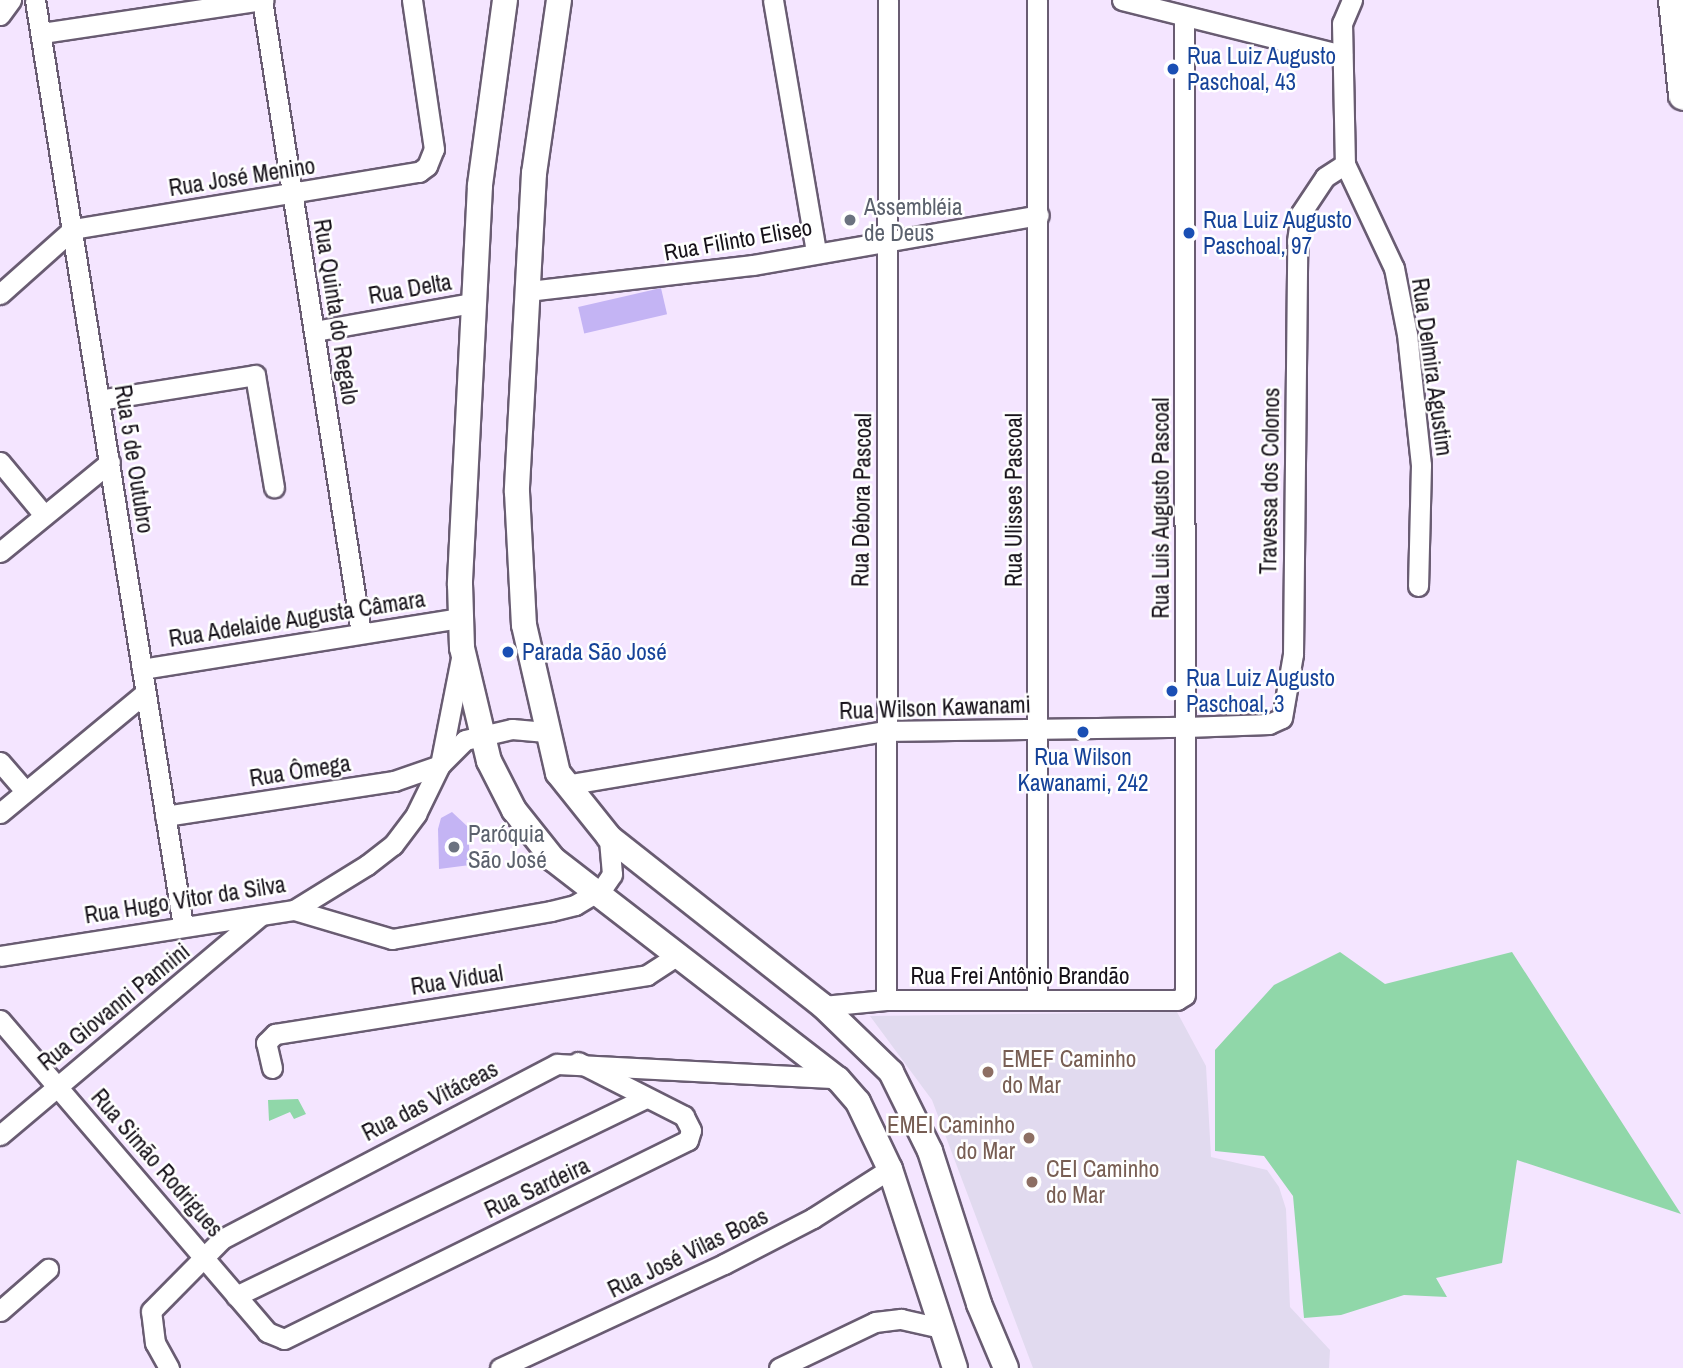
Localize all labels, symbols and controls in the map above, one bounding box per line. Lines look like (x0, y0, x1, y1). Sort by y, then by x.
place label: Rua Luiz Augusto Paschoal, 43 (1187, 42, 1337, 96)
marker: Rua Luiz Augusto Paschoal, 43 (1165, 61, 1181, 77)
street label: Rua José Menino (167, 152, 317, 202)
place label: Assembléia de Deus (864, 193, 963, 247)
place label: Rua Luiz Augusto Paschoal, 97 (1203, 206, 1353, 260)
marker: Assembléia de Deus (842, 212, 858, 228)
street label: Rua Filinto Eliseo (662, 213, 814, 267)
street label: Rua Quinta do Regalo (308, 217, 364, 407)
marker: Rua Luiz Augusto Paschoal, 97 (1181, 225, 1197, 241)
street label: Rua Delta (366, 268, 454, 310)
street label: Rua Delmira Agustim (1406, 276, 1458, 458)
street label: Rua 5 de Outubro (109, 383, 159, 535)
street label: Travessa dos Colonos (1255, 387, 1285, 575)
street label: Rua Luis Augusto Pascoal (1147, 397, 1175, 619)
street label: Rua Débora Pascoal (847, 413, 877, 587)
street label: Rua Ulisses Pascoal (1000, 413, 1028, 587)
street label: Rua Adelaide Augusta Câmara (166, 585, 428, 653)
place label: Parada São José (522, 638, 667, 666)
marker: Parada São José (500, 644, 516, 660)
place label: Rua Luiz Augusto Paschoal, 3 (1186, 664, 1336, 718)
marker: Rua Luiz Augusto Paschoal, 3 (1164, 683, 1180, 699)
street label: Rua Wilson Kawanami (839, 691, 1031, 725)
marker: Rua Wilson Kawanami, 242 (1075, 724, 1091, 740)
place label: Rua Wilson Kawanami, 242 (1017, 743, 1149, 797)
street label: Rua Ômega (248, 749, 352, 793)
place label: Paróquia São José (468, 820, 547, 874)
marker: Paróquia São José (446, 839, 462, 855)
street label: Rua Hugo Vitor da Silva (83, 870, 287, 930)
street label: Rua Giovanni Pannini (33, 938, 195, 1076)
street label: Rua Vidual (409, 959, 505, 1001)
street label: Rua Frei Antônio Brandão (910, 962, 1130, 990)
place label: EMEF Caminho do Mar (1002, 1045, 1136, 1099)
street label: Rua das Vitáceas (358, 1055, 502, 1147)
marker: EMEF Caminho do Mar (980, 1064, 996, 1080)
street label: Rua Simão Rodrigues (85, 1084, 229, 1242)
place label: EMEI Caminho do Mar (887, 1111, 1015, 1165)
marker: EMEI Caminho do Mar (1021, 1130, 1037, 1146)
street label: Rua Sardeira (480, 1152, 594, 1224)
place label: CEI Caminho do Mar (1046, 1155, 1159, 1209)
marker: CEI Caminho do Mar (1024, 1174, 1040, 1190)
street label: Rua José Vilas Boas (603, 1202, 773, 1304)

